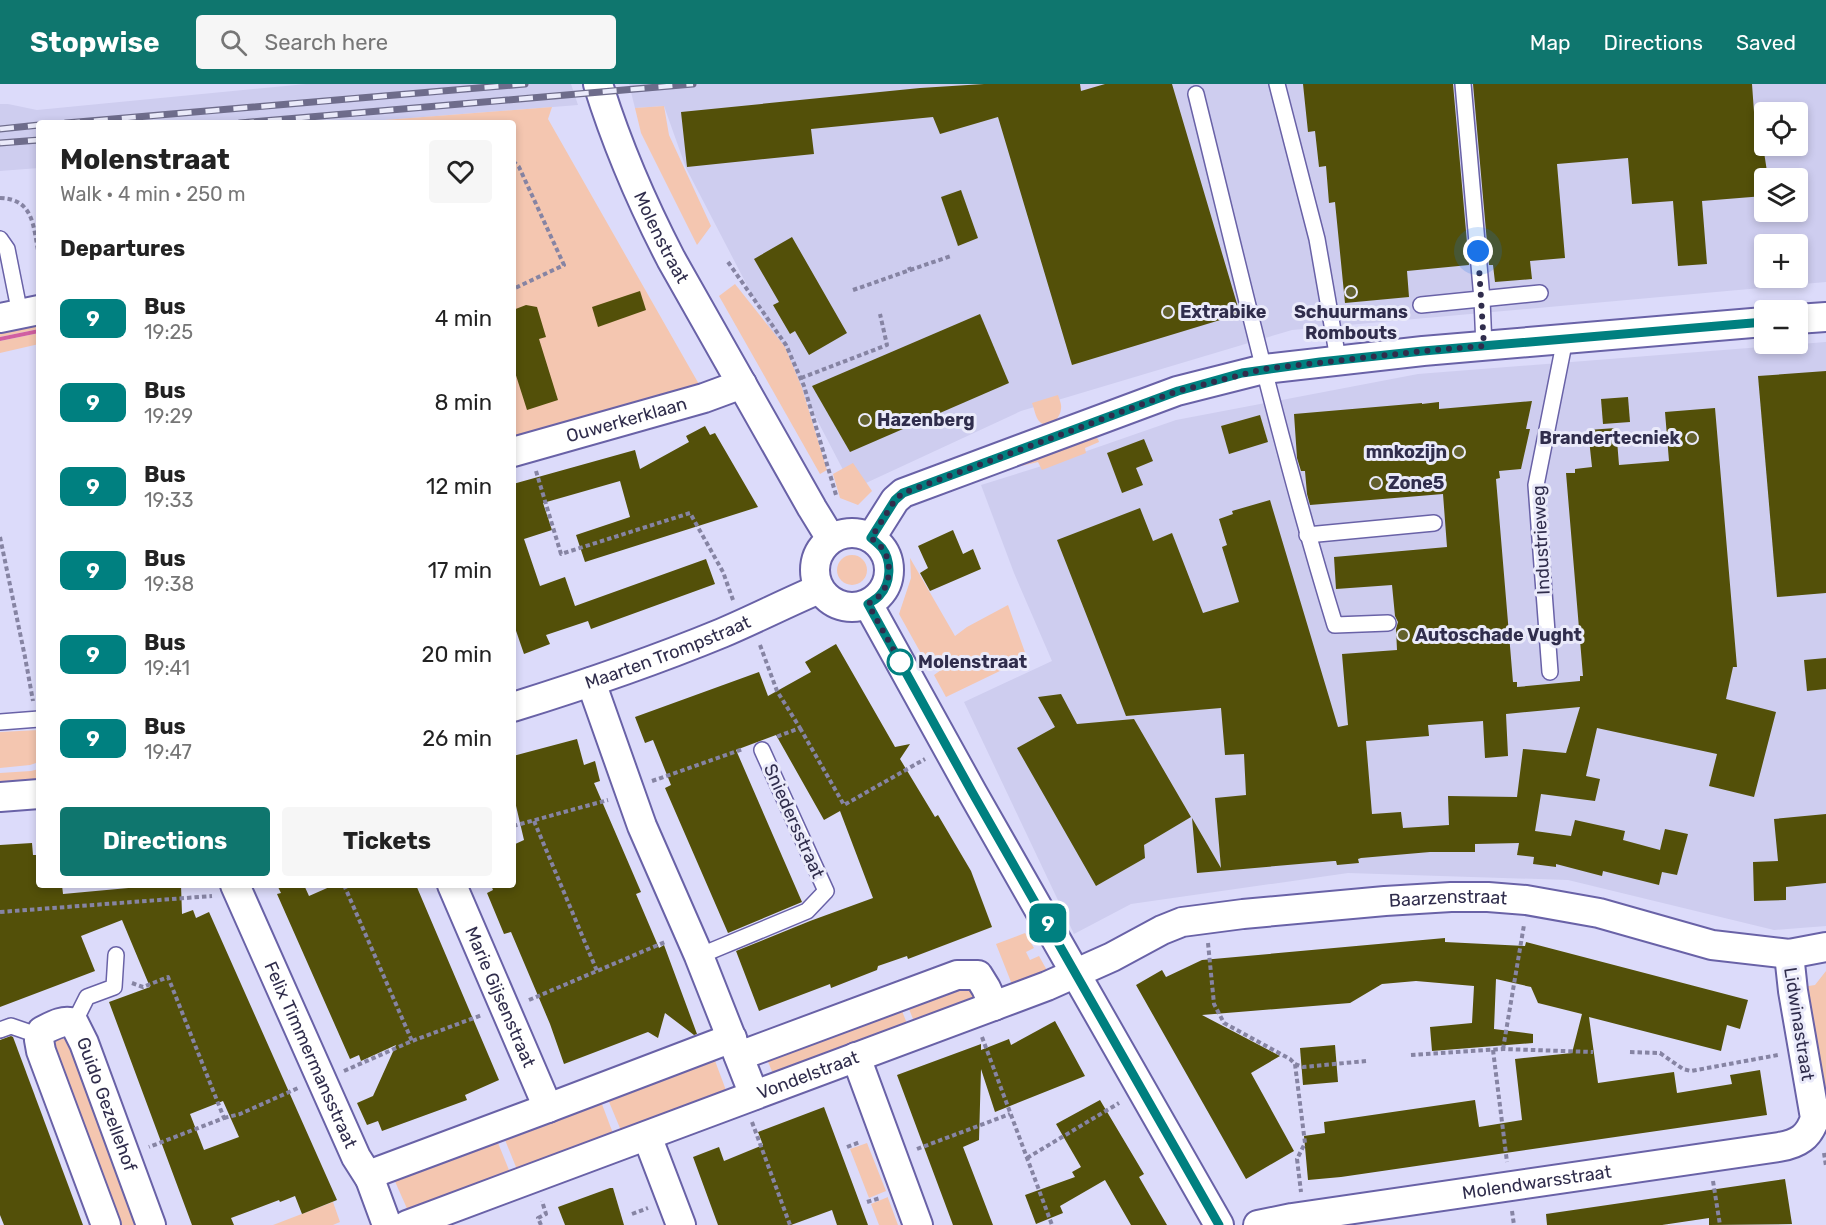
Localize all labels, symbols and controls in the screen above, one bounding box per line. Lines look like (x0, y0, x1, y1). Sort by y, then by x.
search box (196, 15, 616, 69)
text: Stopwise (30, 26, 160, 59)
icon: search (217, 26, 250, 59)
text: Search here (265, 29, 388, 56)
text: Map (1530, 30, 1571, 55)
text: Directions (1604, 30, 1703, 55)
text: Saved (1736, 30, 1796, 55)
map controls (1754, 102, 1808, 354)
button: locate (1754, 102, 1808, 156)
button: heart (429, 140, 492, 203)
text: Molenstraat (60, 143, 230, 176)
button: layers (1754, 168, 1808, 222)
text: Walk · 4 min · 250 m (60, 182, 245, 206)
street label: Molenstraat (629, 188, 693, 287)
button: + (1754, 234, 1808, 288)
text: Departures (60, 235, 185, 262)
your location (1463, 236, 1493, 266)
marker: Schuurmans Rombouts (1344, 285, 1358, 299)
text: Bus (144, 293, 186, 320)
button: − (1754, 300, 1808, 354)
place label: Extrabike (1180, 301, 1267, 323)
place label: Schuurmans Rombouts (1294, 301, 1408, 344)
text: 4 min (435, 305, 492, 332)
marker: Extrabike (1161, 305, 1175, 319)
text: 9 (86, 306, 100, 331)
text: 19:25 (144, 320, 193, 344)
text: Bus (144, 377, 186, 404)
text: 8 min (434, 389, 492, 416)
text: 9 (86, 390, 100, 415)
street label: Ouwerkerklaan (564, 392, 689, 447)
text: 19:29 (144, 404, 193, 428)
place label: Hazenberg (877, 409, 975, 431)
marker: Hazenberg (858, 413, 872, 427)
place label: Brandertecniek (1539, 427, 1680, 449)
marker: Brandertecniek (1685, 431, 1699, 445)
place label: mnkozijn (1366, 441, 1447, 463)
marker: mnkozijn (1452, 445, 1466, 459)
text: Bus (144, 461, 186, 488)
place label: Zone5 (1388, 472, 1444, 494)
text: 12 min (426, 473, 492, 500)
text: 9 (86, 474, 100, 499)
marker: Zone5 (1369, 476, 1383, 490)
street label: Industrieweg (1527, 485, 1555, 595)
text: 19:33 (144, 488, 194, 512)
text: Bus (144, 545, 186, 572)
text: 17 min (428, 557, 492, 584)
text: 9 (86, 558, 100, 583)
text: 19:38 (144, 572, 194, 596)
street label: Maarten Trompstraat (582, 611, 754, 694)
place label: Autoschade Vught (1415, 624, 1582, 646)
marker: Autoschade Vught (1396, 628, 1410, 642)
text: Bus (144, 629, 186, 656)
text: 20 min (422, 641, 492, 668)
text: 9 (86, 642, 100, 667)
marker: Molenstraat (887, 649, 913, 675)
place label: Molenstraat (918, 651, 1027, 673)
text: 19:41 (144, 656, 190, 680)
text: Bus (144, 713, 186, 740)
text: 26 min (422, 725, 492, 752)
text: 9 (86, 726, 100, 751)
text: 19:47 (144, 740, 192, 764)
street label: Sniedersstraat (759, 760, 829, 882)
button: Directions (60, 807, 270, 876)
button: Tickets (282, 807, 492, 876)
street label: Baarzenstraat (1388, 886, 1508, 912)
line badge: 9 (1028, 904, 1068, 942)
text: 9 (1041, 911, 1055, 936)
street label: Marie Gijsenstraat (460, 923, 540, 1071)
street label: Felix Timmermansstraat (259, 958, 362, 1152)
street label: Lidwinastraat (1779, 966, 1819, 1082)
street label: Guido Gezellehof (72, 1034, 141, 1174)
street label: Vondelstraat (754, 1046, 862, 1104)
street label: Molendwarsstraat (1461, 1161, 1613, 1204)

